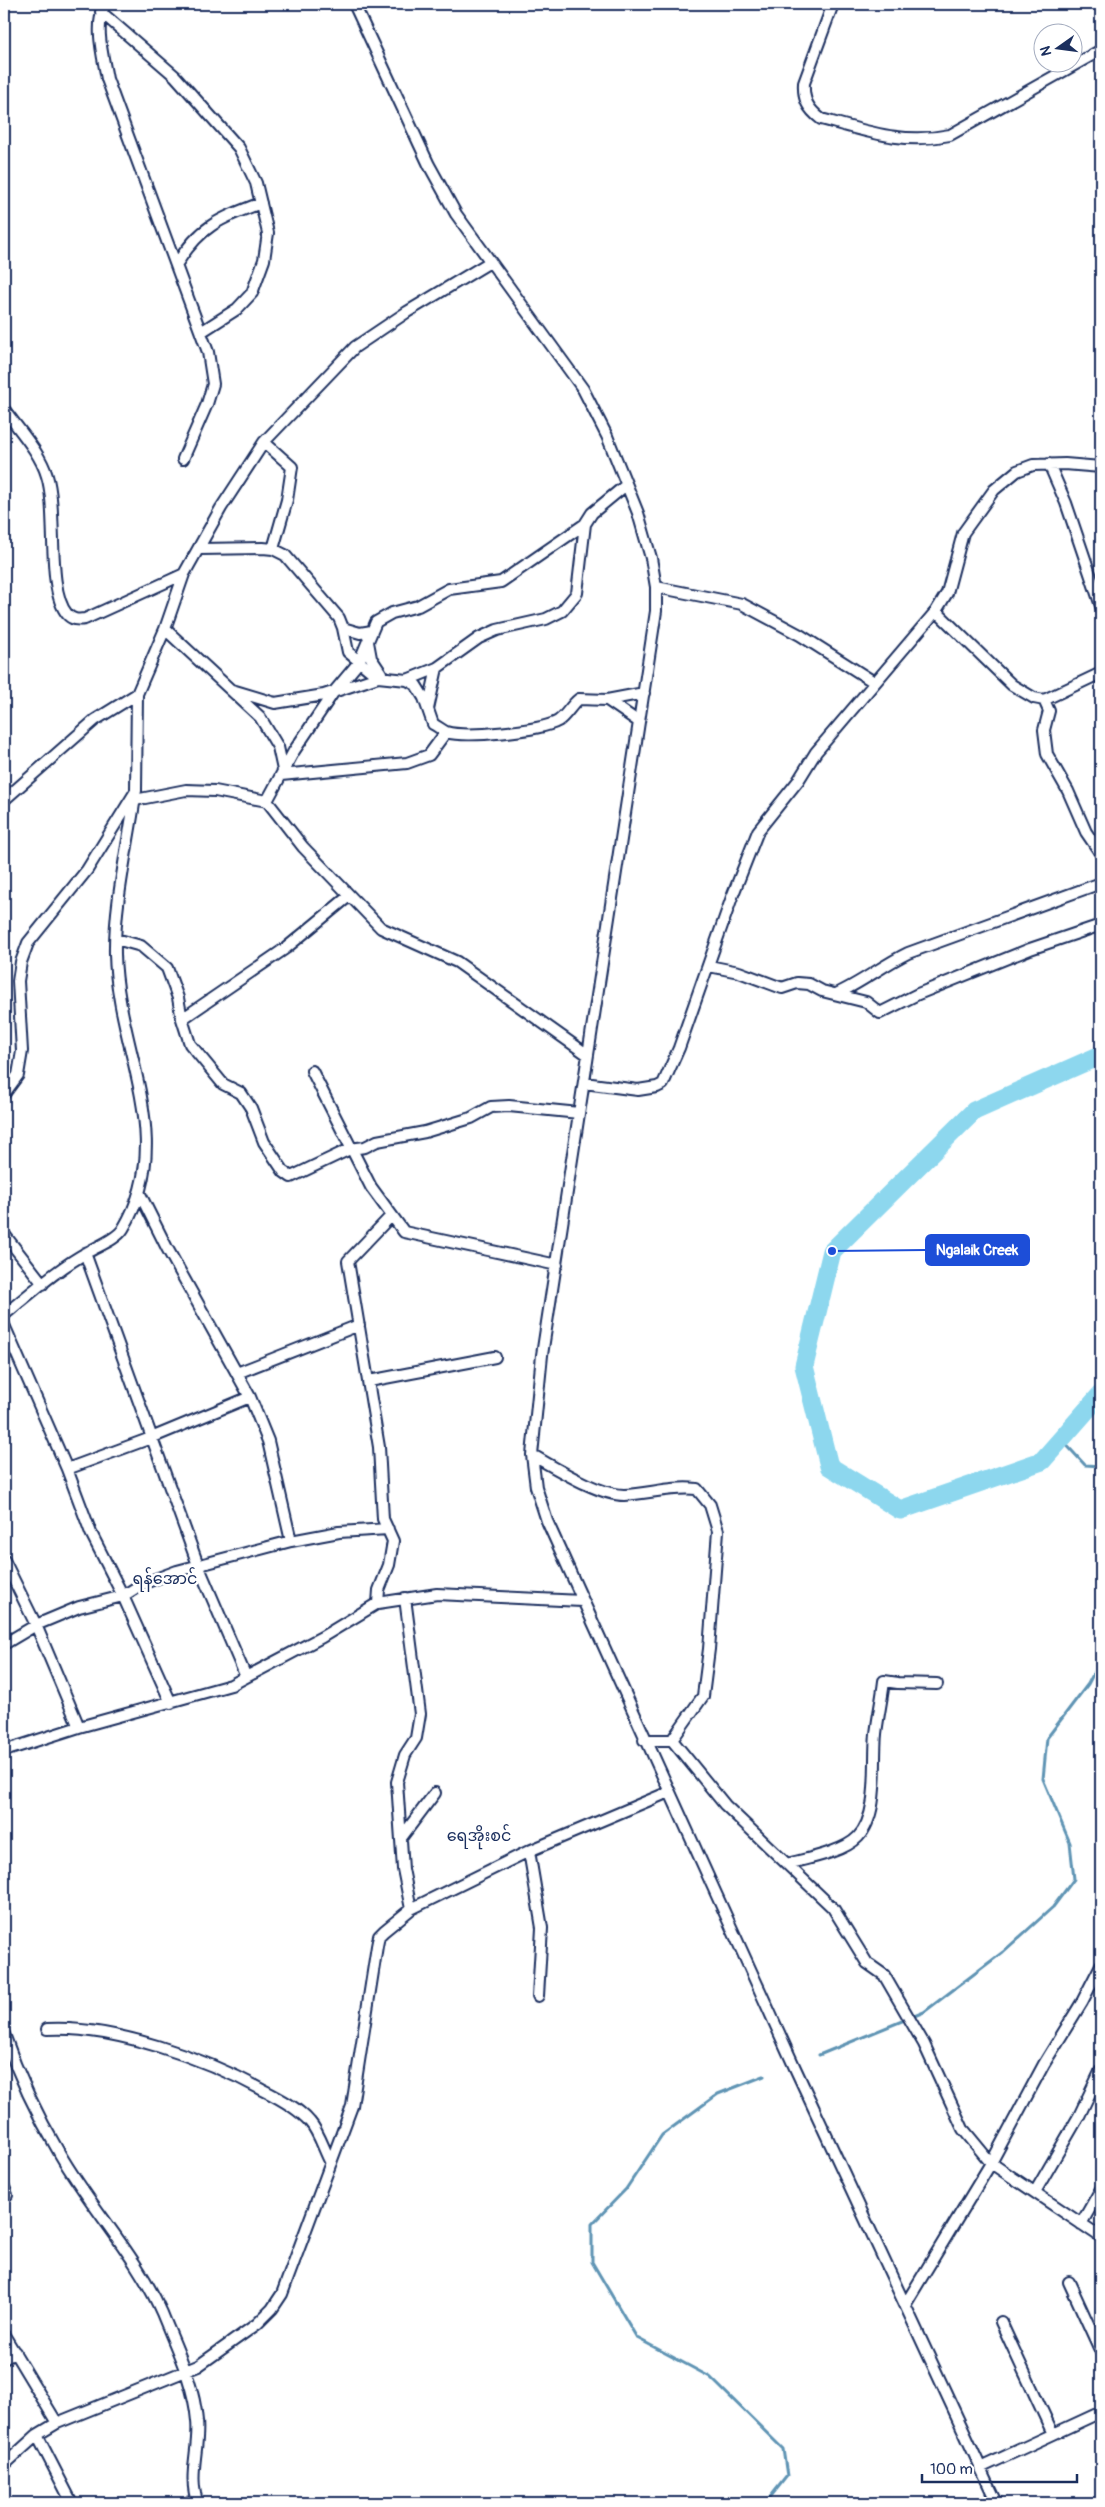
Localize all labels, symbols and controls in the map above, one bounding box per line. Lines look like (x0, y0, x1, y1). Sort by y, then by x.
north arrow (1032, 22, 1082, 72)
text: N (1036, 44, 1055, 58)
callout: Ngalaik Creek (926, 1235, 1029, 1265)
text: Ngalaik Creek (936, 1241, 1019, 1260)
district label: ရန်အောင် (133, 1567, 197, 1592)
district label: ရေအိုးစင် (447, 1824, 511, 1850)
scale bar (922, 2452, 1078, 2484)
text: 100 m (930, 2460, 973, 2479)

